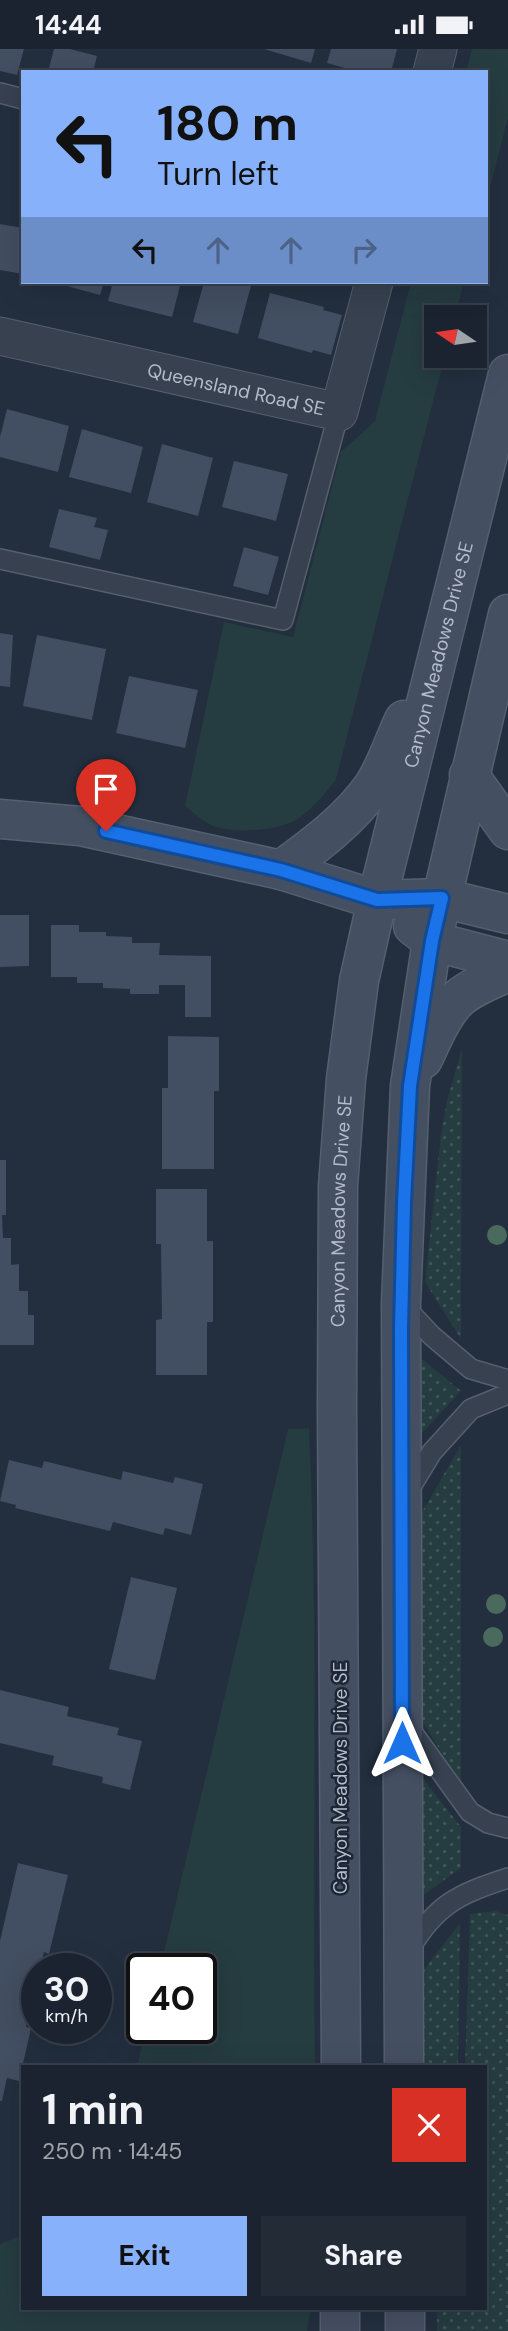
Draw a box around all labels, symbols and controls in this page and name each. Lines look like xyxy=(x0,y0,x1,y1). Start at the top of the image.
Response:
text: 14:44 xyxy=(35,8,102,42)
text: 180 m xyxy=(157,91,298,155)
icon: left xyxy=(42,98,133,189)
text: Turn left xyxy=(157,153,279,195)
icon: left xyxy=(126,231,164,269)
icon: ahead xyxy=(199,231,237,269)
icon: ahead xyxy=(272,231,310,269)
icon: right xyxy=(345,231,383,269)
north arrow xyxy=(424,305,486,367)
map controls xyxy=(424,305,487,368)
street label: Queensland Road SE xyxy=(145,357,327,421)
street label: Canyon Meadows Drive SE xyxy=(398,539,478,770)
pin xyxy=(76,759,136,831)
icon: arrive xyxy=(87,770,125,808)
street label: Canyon Meadows Drive SE xyxy=(325,1094,357,1327)
street label: Canyon Meadows Drive SE xyxy=(328,1662,353,1894)
position arrow xyxy=(365,1706,439,1780)
speed limit sign: 40 xyxy=(126,1953,217,2044)
text: 30 xyxy=(44,1966,89,2012)
text: km/h xyxy=(45,2004,88,2028)
text: 1 min xyxy=(42,2082,144,2137)
button: close xyxy=(392,2088,466,2162)
text: 250 m · 14:45 xyxy=(42,2136,182,2166)
button: Exit xyxy=(42,2216,247,2296)
button: Share xyxy=(261,2216,466,2296)

